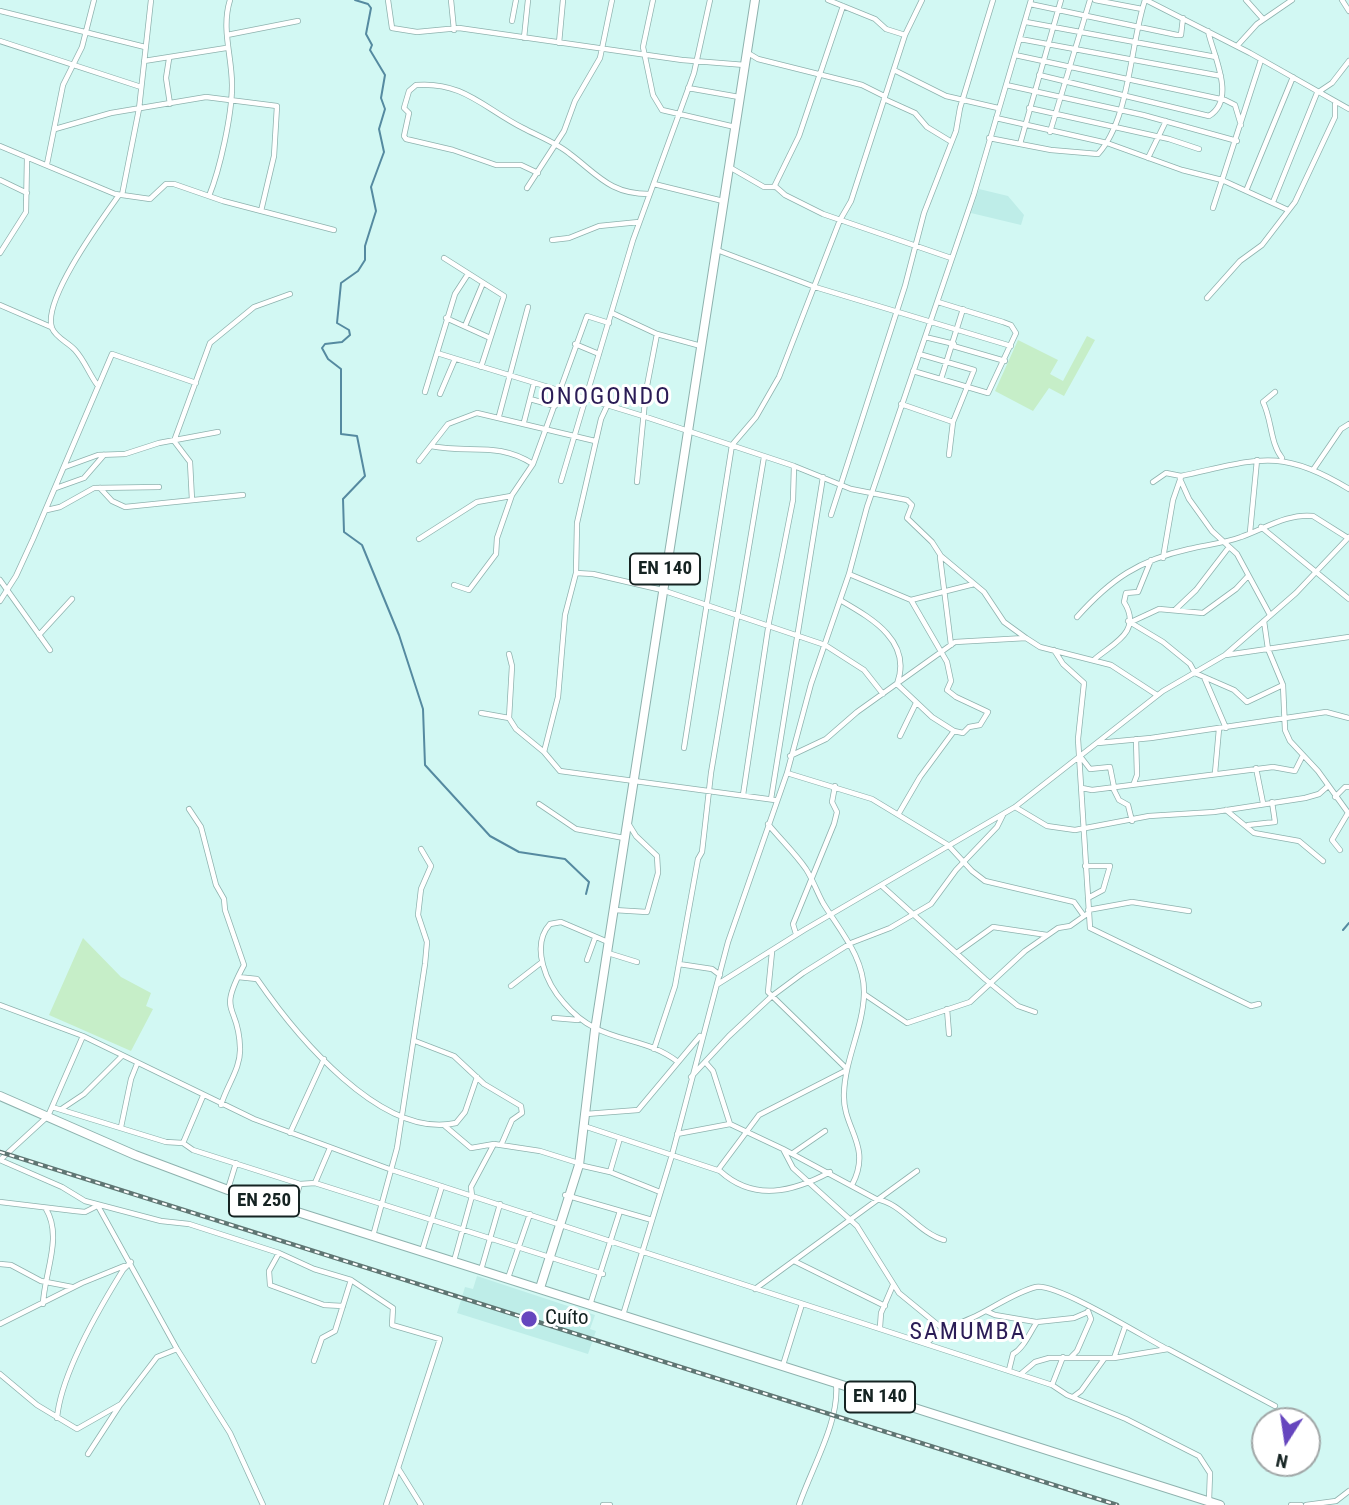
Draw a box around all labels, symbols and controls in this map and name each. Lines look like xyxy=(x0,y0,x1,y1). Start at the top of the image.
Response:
district label: ONOGONDO xyxy=(541,384,671,412)
road number: EN 140 xyxy=(630,554,700,584)
road number: EN 250 xyxy=(229,1186,299,1217)
place label: Cuíto xyxy=(545,1306,589,1332)
marker: Cuíto xyxy=(519,1309,539,1329)
district label: SAMUMBA xyxy=(910,1319,1026,1347)
road number: EN 140 xyxy=(845,1382,915,1413)
north arrow xyxy=(1251,1407,1321,1477)
text: N xyxy=(1274,1449,1290,1474)

